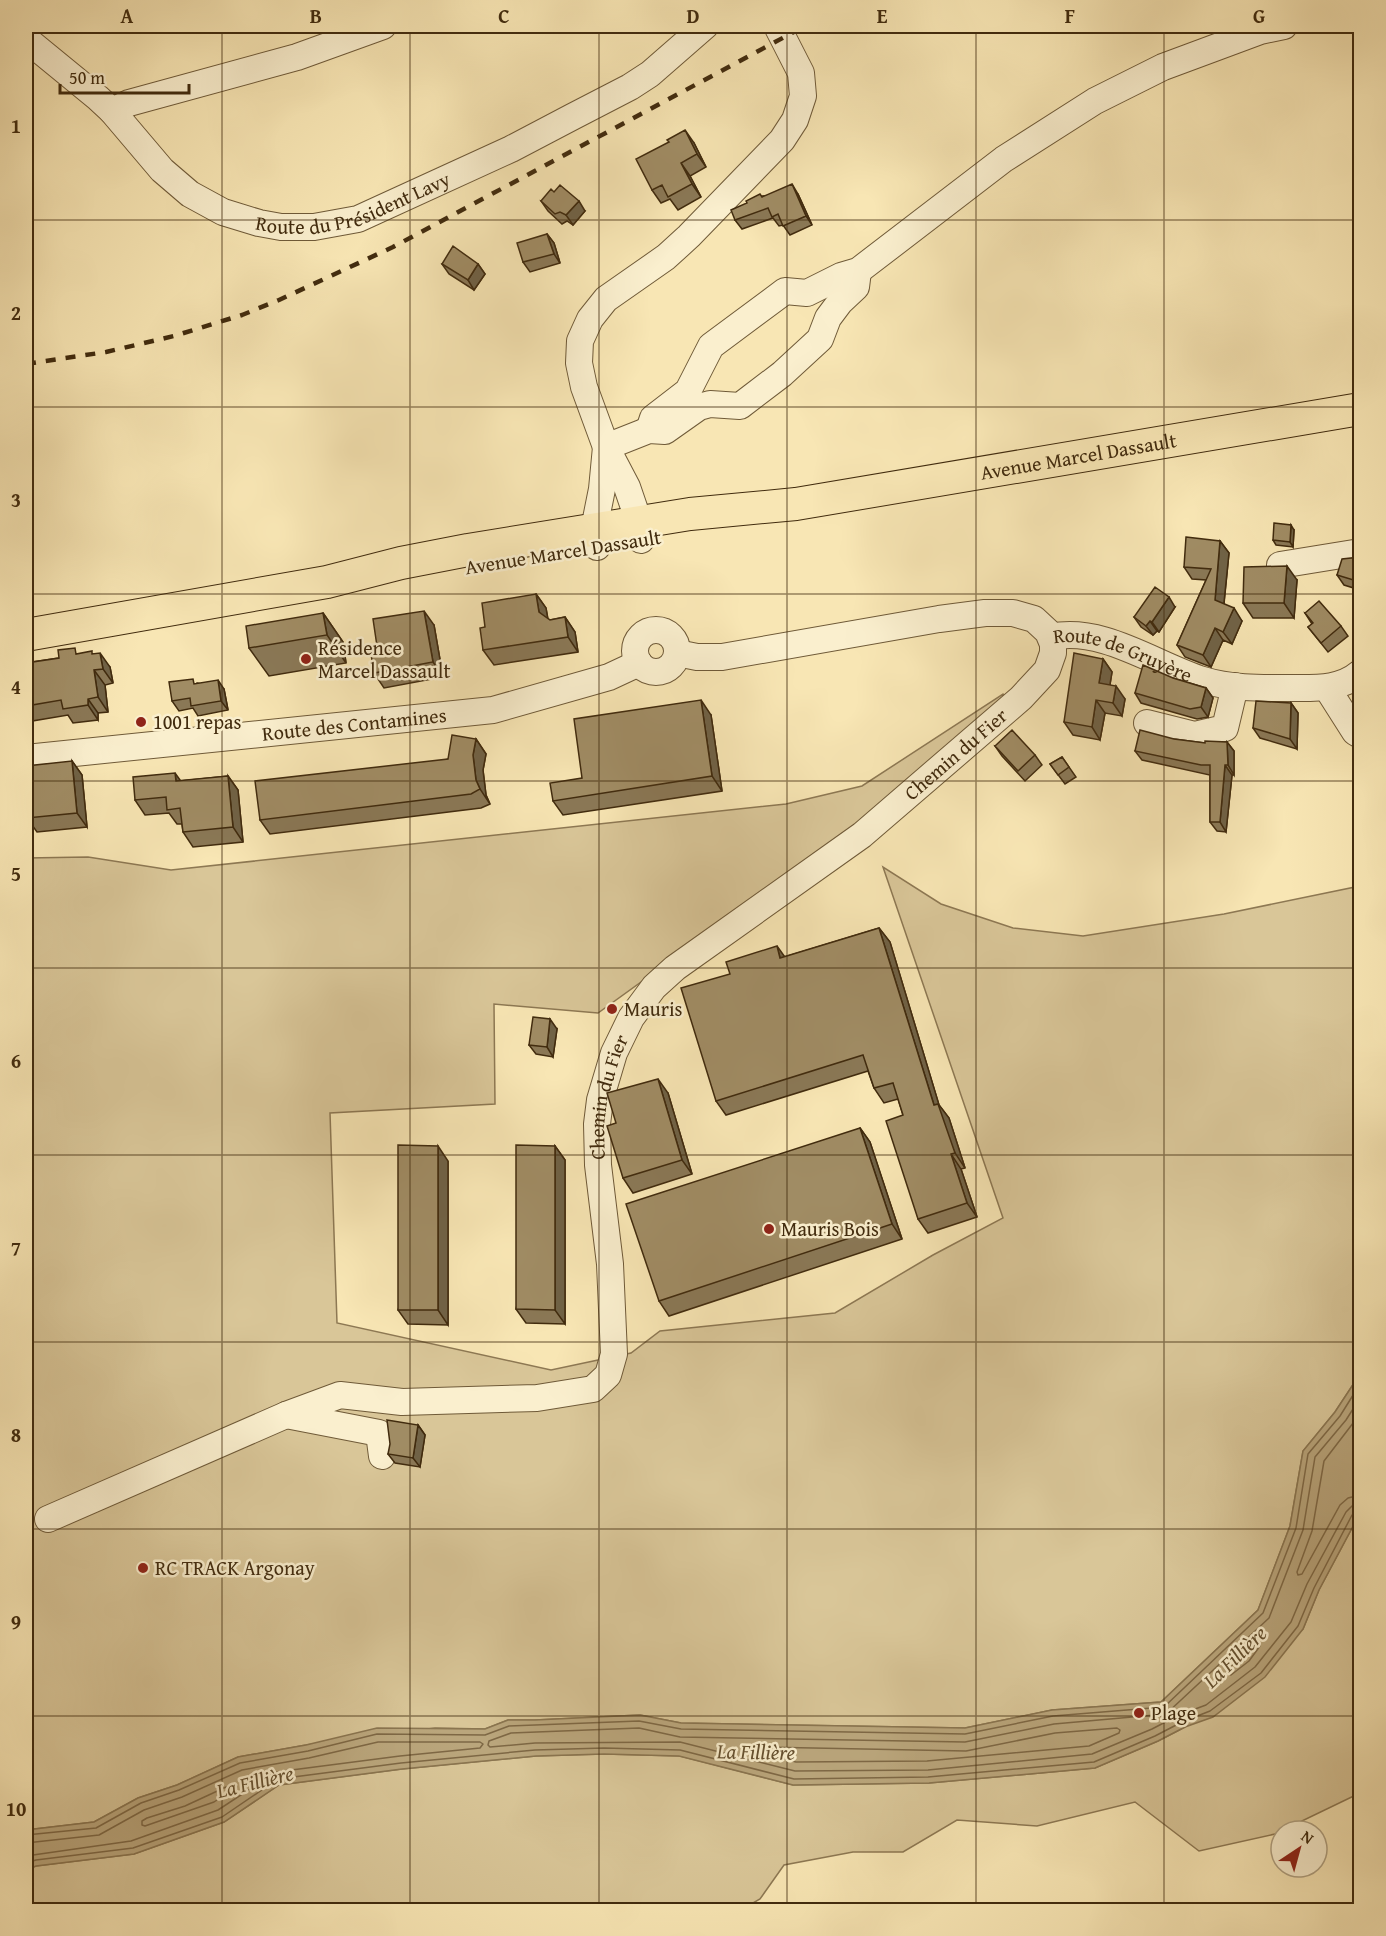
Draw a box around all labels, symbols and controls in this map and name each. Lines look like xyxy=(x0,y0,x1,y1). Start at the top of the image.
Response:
text: A xyxy=(121,1,134,30)
text: B xyxy=(310,1,322,30)
text: C xyxy=(498,1,510,30)
text: D xyxy=(686,1,700,30)
text: E xyxy=(877,1,888,30)
text: F xyxy=(1065,1,1075,30)
text: G xyxy=(1253,1,1265,30)
scale bar xyxy=(60,57,189,95)
text: 50 m xyxy=(69,64,105,91)
text: 1 xyxy=(11,111,21,140)
street label: Route du Président Lavy xyxy=(253,164,455,242)
text: 2 xyxy=(11,298,21,327)
street label: Avenue Marcel Dassault xyxy=(978,425,1179,487)
text: 3 xyxy=(11,485,21,514)
street label: Avenue Marcel Dassault xyxy=(463,522,663,581)
street label: Route de Gruyère xyxy=(1051,620,1197,689)
place label: Résidence Marcel Dassault xyxy=(318,633,451,685)
marker: Résidence Marcel Dassault xyxy=(299,652,313,666)
text: 4 xyxy=(11,672,21,701)
street label: Route des Contamines xyxy=(261,700,448,748)
street label: Chemin du Fier xyxy=(897,701,1013,807)
place label: 1001 repas xyxy=(153,707,241,736)
marker: 1001 repas xyxy=(134,715,148,729)
text: 5 xyxy=(11,859,21,888)
place label: Mauris xyxy=(624,994,683,1023)
marker: Mauris xyxy=(605,1002,619,1016)
street label: Chemin du Fier xyxy=(582,1029,635,1160)
text: 6 xyxy=(11,1046,21,1075)
place label: Mauris Bois xyxy=(781,1214,879,1243)
marker: Mauris Bois xyxy=(762,1222,776,1236)
text: 7 xyxy=(11,1233,21,1262)
text: 8 xyxy=(11,1420,21,1449)
place label: RC TRACK Argonay xyxy=(155,1553,315,1582)
marker: RC TRACK Argonay xyxy=(136,1561,150,1575)
text: 9 xyxy=(11,1607,21,1636)
water label: La Fillière xyxy=(1195,1618,1274,1696)
place label: Plage xyxy=(1151,1698,1196,1727)
marker: Plage xyxy=(1132,1706,1146,1720)
water label: La Fillière xyxy=(716,1735,795,1768)
water label: La Fillière xyxy=(212,1757,297,1806)
text: 10 xyxy=(6,1794,26,1823)
north arrow xyxy=(1269,1819,1329,1879)
text: N xyxy=(1296,1824,1319,1850)

